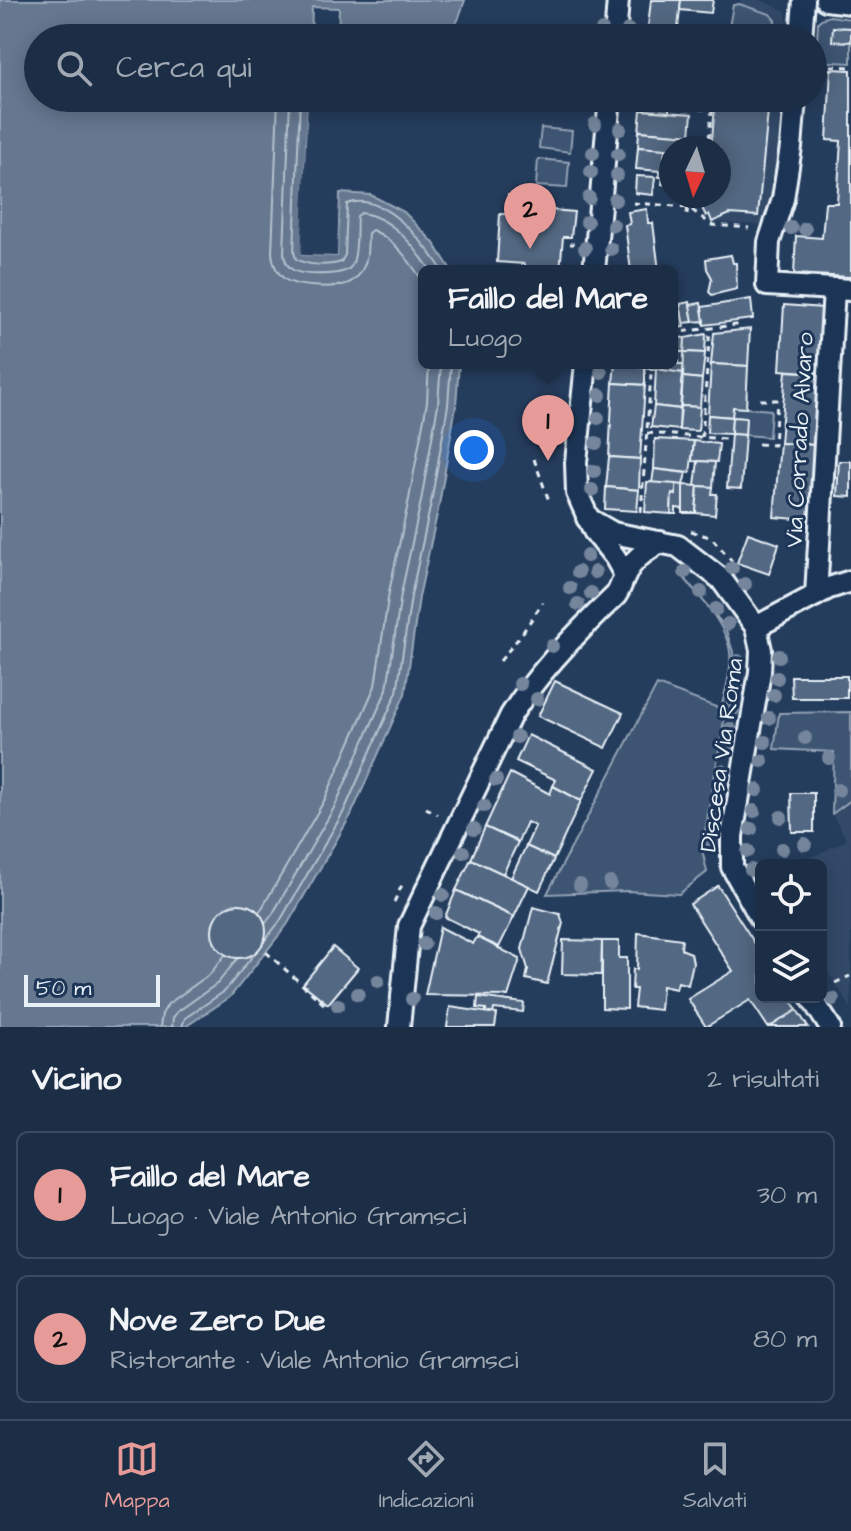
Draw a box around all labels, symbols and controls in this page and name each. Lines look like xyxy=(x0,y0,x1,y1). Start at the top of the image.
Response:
search box xyxy=(24,24,827,112)
icon: search xyxy=(52,46,96,90)
text: Cerca qui xyxy=(116,47,251,89)
north arrow xyxy=(659,136,731,208)
pin: 2 xyxy=(504,183,556,249)
popup xyxy=(418,265,678,369)
text: Faillo del Mare xyxy=(448,278,648,320)
text: Luogo xyxy=(448,320,522,356)
street label: Via Corrado Alvaro xyxy=(777,331,823,549)
pin: 1 xyxy=(522,395,574,461)
your location xyxy=(454,430,494,470)
street label: Discesa Via Roma xyxy=(692,656,752,854)
map controls xyxy=(755,859,827,1003)
button: locate xyxy=(755,859,827,931)
button: layers xyxy=(755,931,827,1003)
scale bar xyxy=(24,971,160,1007)
text: 50 m xyxy=(36,973,91,1004)
text: Vicino xyxy=(32,1055,121,1103)
text: 2 risultati xyxy=(707,1061,819,1097)
text: Faillo del Mare xyxy=(110,1156,310,1198)
text: 1 xyxy=(58,1177,62,1213)
text: 30 m xyxy=(757,1177,817,1213)
text: Luogo · Viale Antonio Gramsci xyxy=(110,1198,466,1234)
text: Nove Zero Due xyxy=(110,1300,326,1342)
text: 2 xyxy=(53,1321,67,1357)
text: 80 m xyxy=(753,1321,817,1357)
text: Ristorante · Viale Antonio Gramsci xyxy=(110,1342,518,1378)
tab: Mappa xyxy=(105,1437,170,1516)
tab: Indicazioni xyxy=(379,1437,474,1516)
tab: Salvati xyxy=(683,1437,746,1516)

